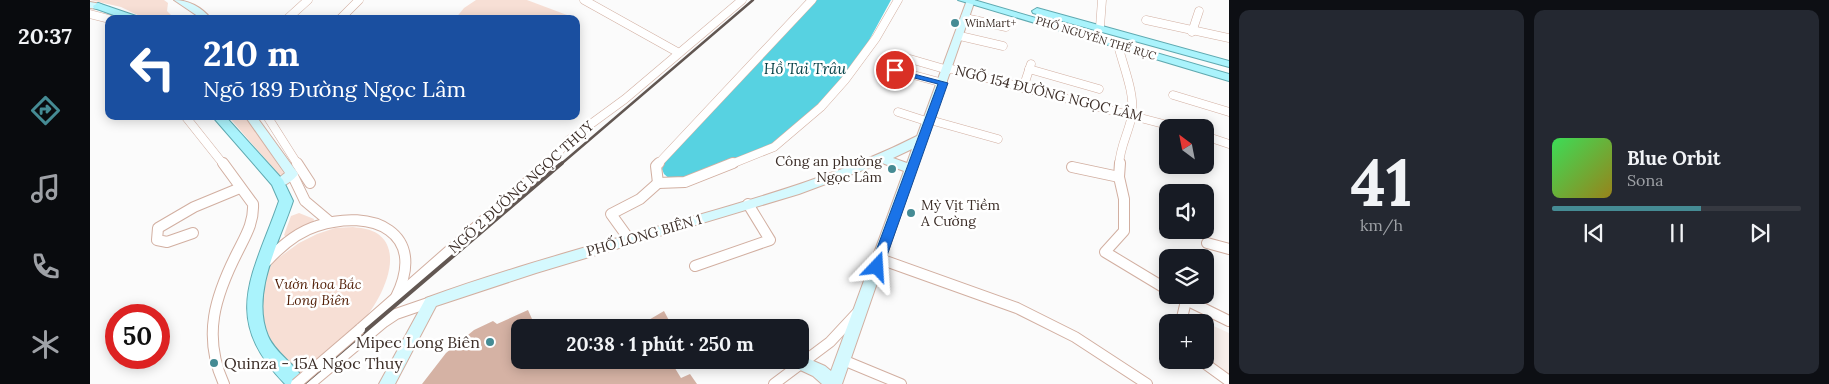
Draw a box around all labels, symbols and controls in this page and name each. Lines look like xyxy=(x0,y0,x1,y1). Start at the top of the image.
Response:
street label: PHỐ NGUYỄN THẾ RỤC xyxy=(1034,12,1158,63)
place label: WinMart+ xyxy=(965,16,1016,30)
marker: WinMart+ xyxy=(949,17,961,29)
text: 20:37 xyxy=(18,22,72,50)
text: 210 m xyxy=(203,31,300,76)
icon: left xyxy=(120,35,185,100)
pin xyxy=(874,49,916,91)
icon: arrive xyxy=(881,56,909,84)
water label: Hồ Tai Trâu xyxy=(764,59,846,78)
street label: NGÕ 154 ĐƯỜNG NGỌC LÂM xyxy=(953,61,1145,125)
text: Ngõ 189 Đường Ngọc Lâm xyxy=(203,75,466,103)
icon: directions xyxy=(28,93,63,128)
street label: NGÕ 2 ĐƯỜNG NGỌC THỤY xyxy=(445,116,598,257)
north arrow xyxy=(1159,119,1214,174)
map controls xyxy=(1159,119,1214,369)
text: 41 xyxy=(1351,141,1412,224)
text: Blue Orbit xyxy=(1627,146,1721,170)
place label: Công an phường Ngọc Lâm xyxy=(775,152,882,186)
marker: Công an phường Ngọc Lâm xyxy=(886,163,898,175)
text: Sona xyxy=(1627,170,1663,190)
icon: music xyxy=(28,171,63,206)
button: sound xyxy=(1159,184,1214,239)
place label: Mỳ Vịt Tiềm A Cường xyxy=(920,196,1001,230)
marker: Mỳ Vịt Tiềm A Cường xyxy=(905,207,917,219)
street label: PHỐ LONG BIÊN 1 xyxy=(584,209,704,260)
text: km/h xyxy=(1360,215,1403,235)
icon: previous xyxy=(1580,219,1608,247)
icon: pause xyxy=(1663,219,1691,247)
icon: next xyxy=(1746,219,1774,247)
position arrow xyxy=(850,240,902,292)
icon: phone xyxy=(28,249,63,284)
button: layers xyxy=(1159,249,1214,304)
park label: Vườn hoa Bắc Long Biên xyxy=(275,275,362,309)
speed limit sign: 50 xyxy=(105,304,170,369)
button: + xyxy=(1159,314,1214,369)
icon: climate xyxy=(28,327,63,362)
place label: Mipec Long Biên xyxy=(356,332,480,352)
text: 20:38 · 1 phút · 250 m xyxy=(566,332,754,356)
marker: Mipec Long Biên xyxy=(484,336,496,348)
place label: Quinza - 15A Ngoc Thuy xyxy=(224,353,403,373)
marker: Quinza - 15A Ngoc Thuy xyxy=(208,357,220,369)

